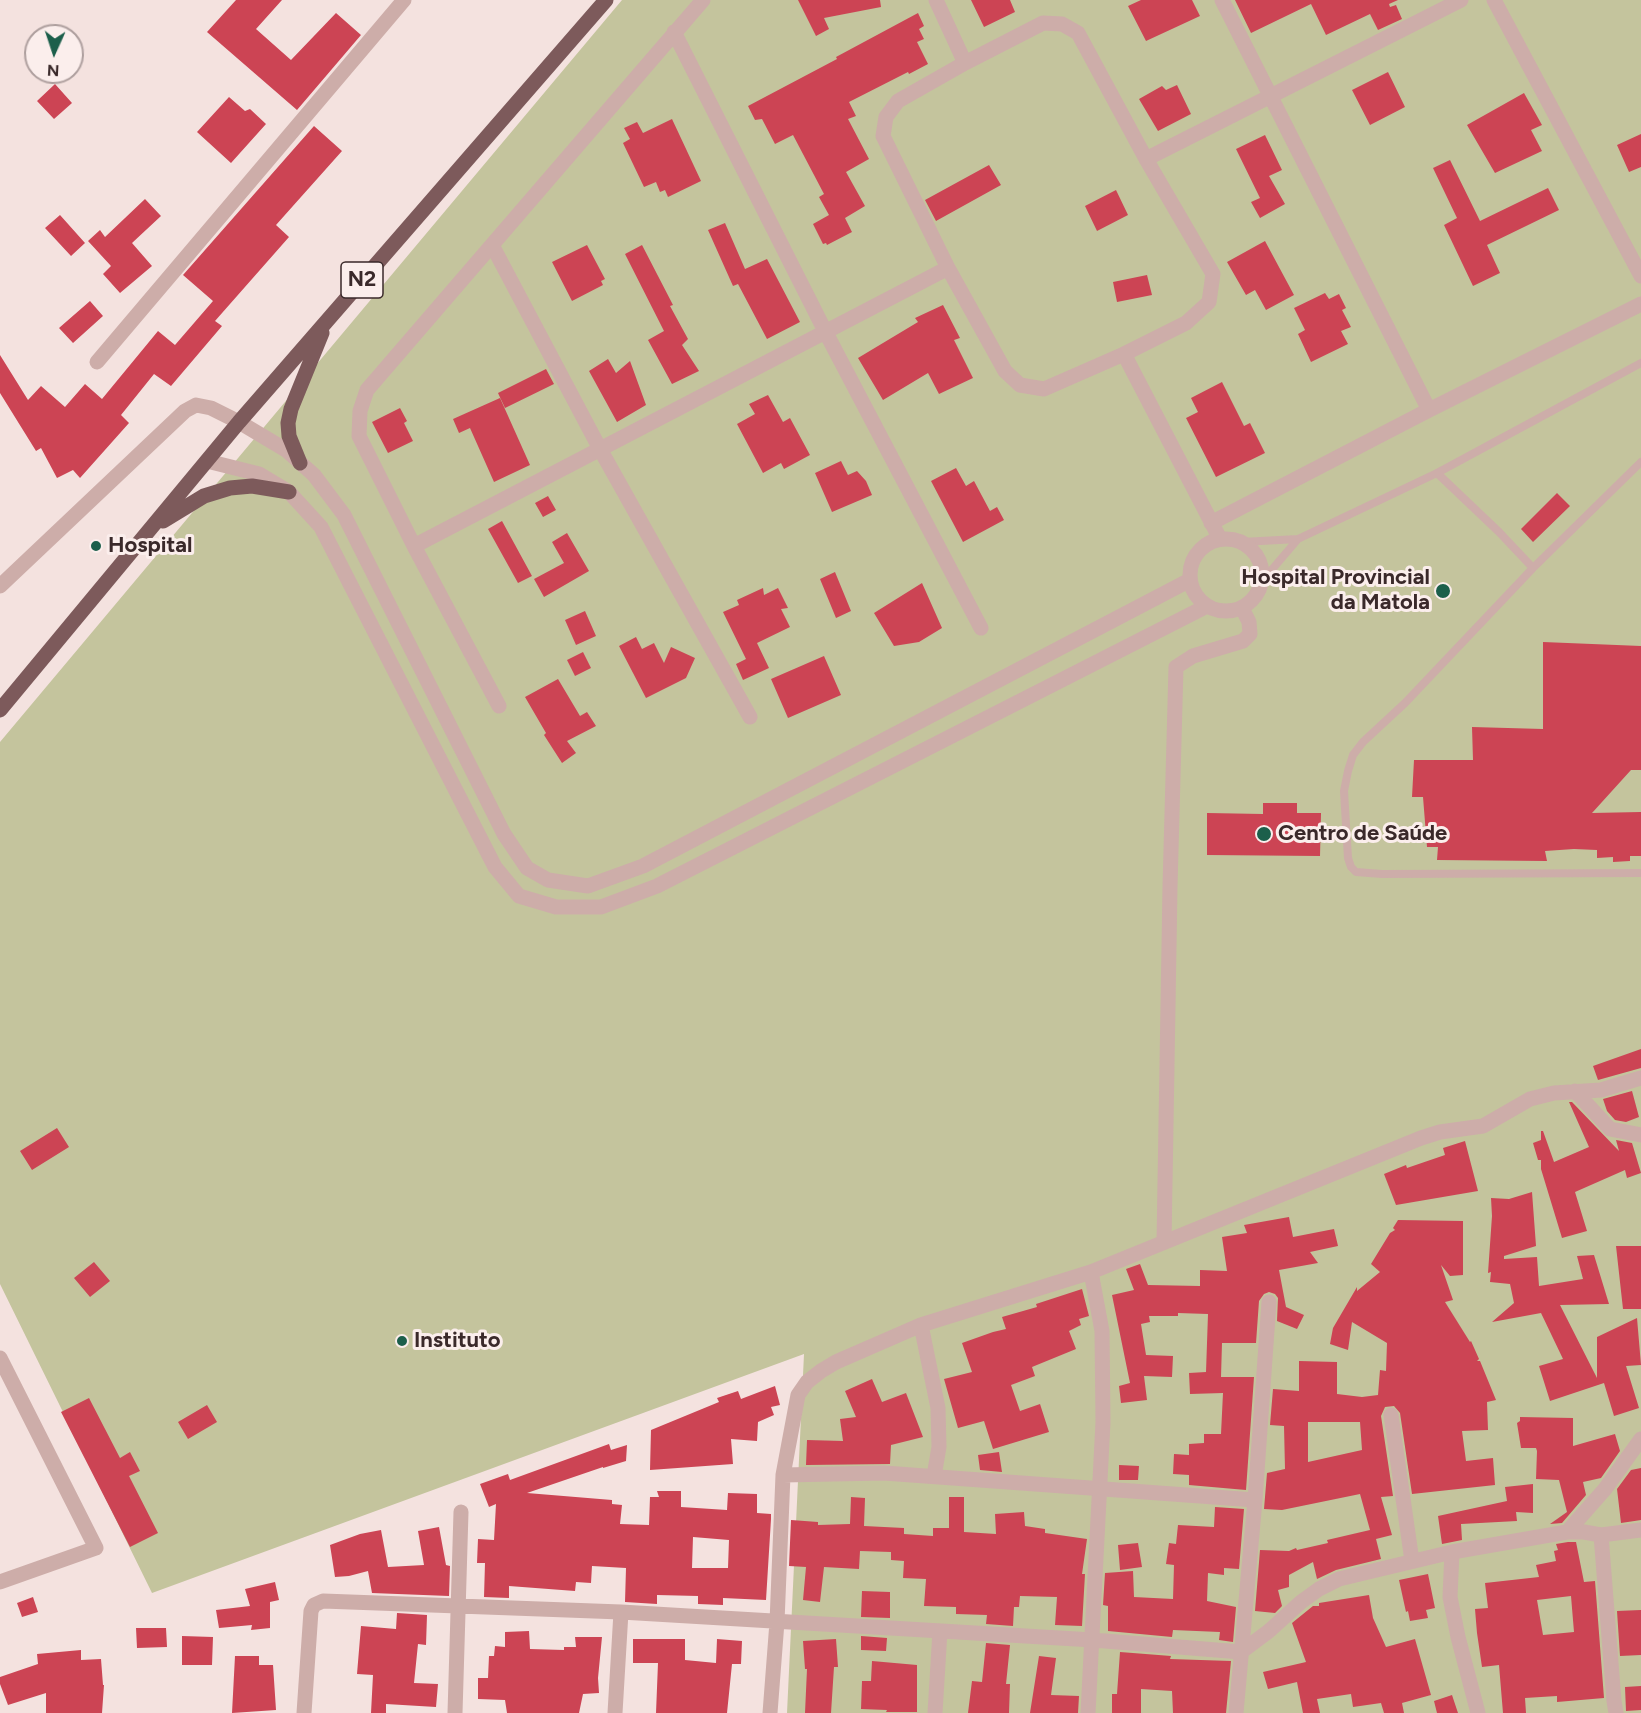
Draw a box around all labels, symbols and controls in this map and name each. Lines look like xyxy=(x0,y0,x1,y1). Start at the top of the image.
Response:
north arrow xyxy=(24,24,84,84)
text: N xyxy=(46,61,60,80)
road number: N2 xyxy=(341,262,383,298)
place label: Hospital xyxy=(108,533,192,559)
marker: Hospital xyxy=(89,539,103,553)
place label: Hospital Provincial da Matola xyxy=(1241,565,1430,616)
marker: Hospital Provincial da Matola xyxy=(1434,582,1452,600)
place label: Centro de Saúde xyxy=(1278,821,1447,847)
marker: Centro de Saúde xyxy=(1255,825,1273,843)
place label: Instituto xyxy=(414,1328,500,1354)
marker: Instituto xyxy=(395,1334,409,1348)

